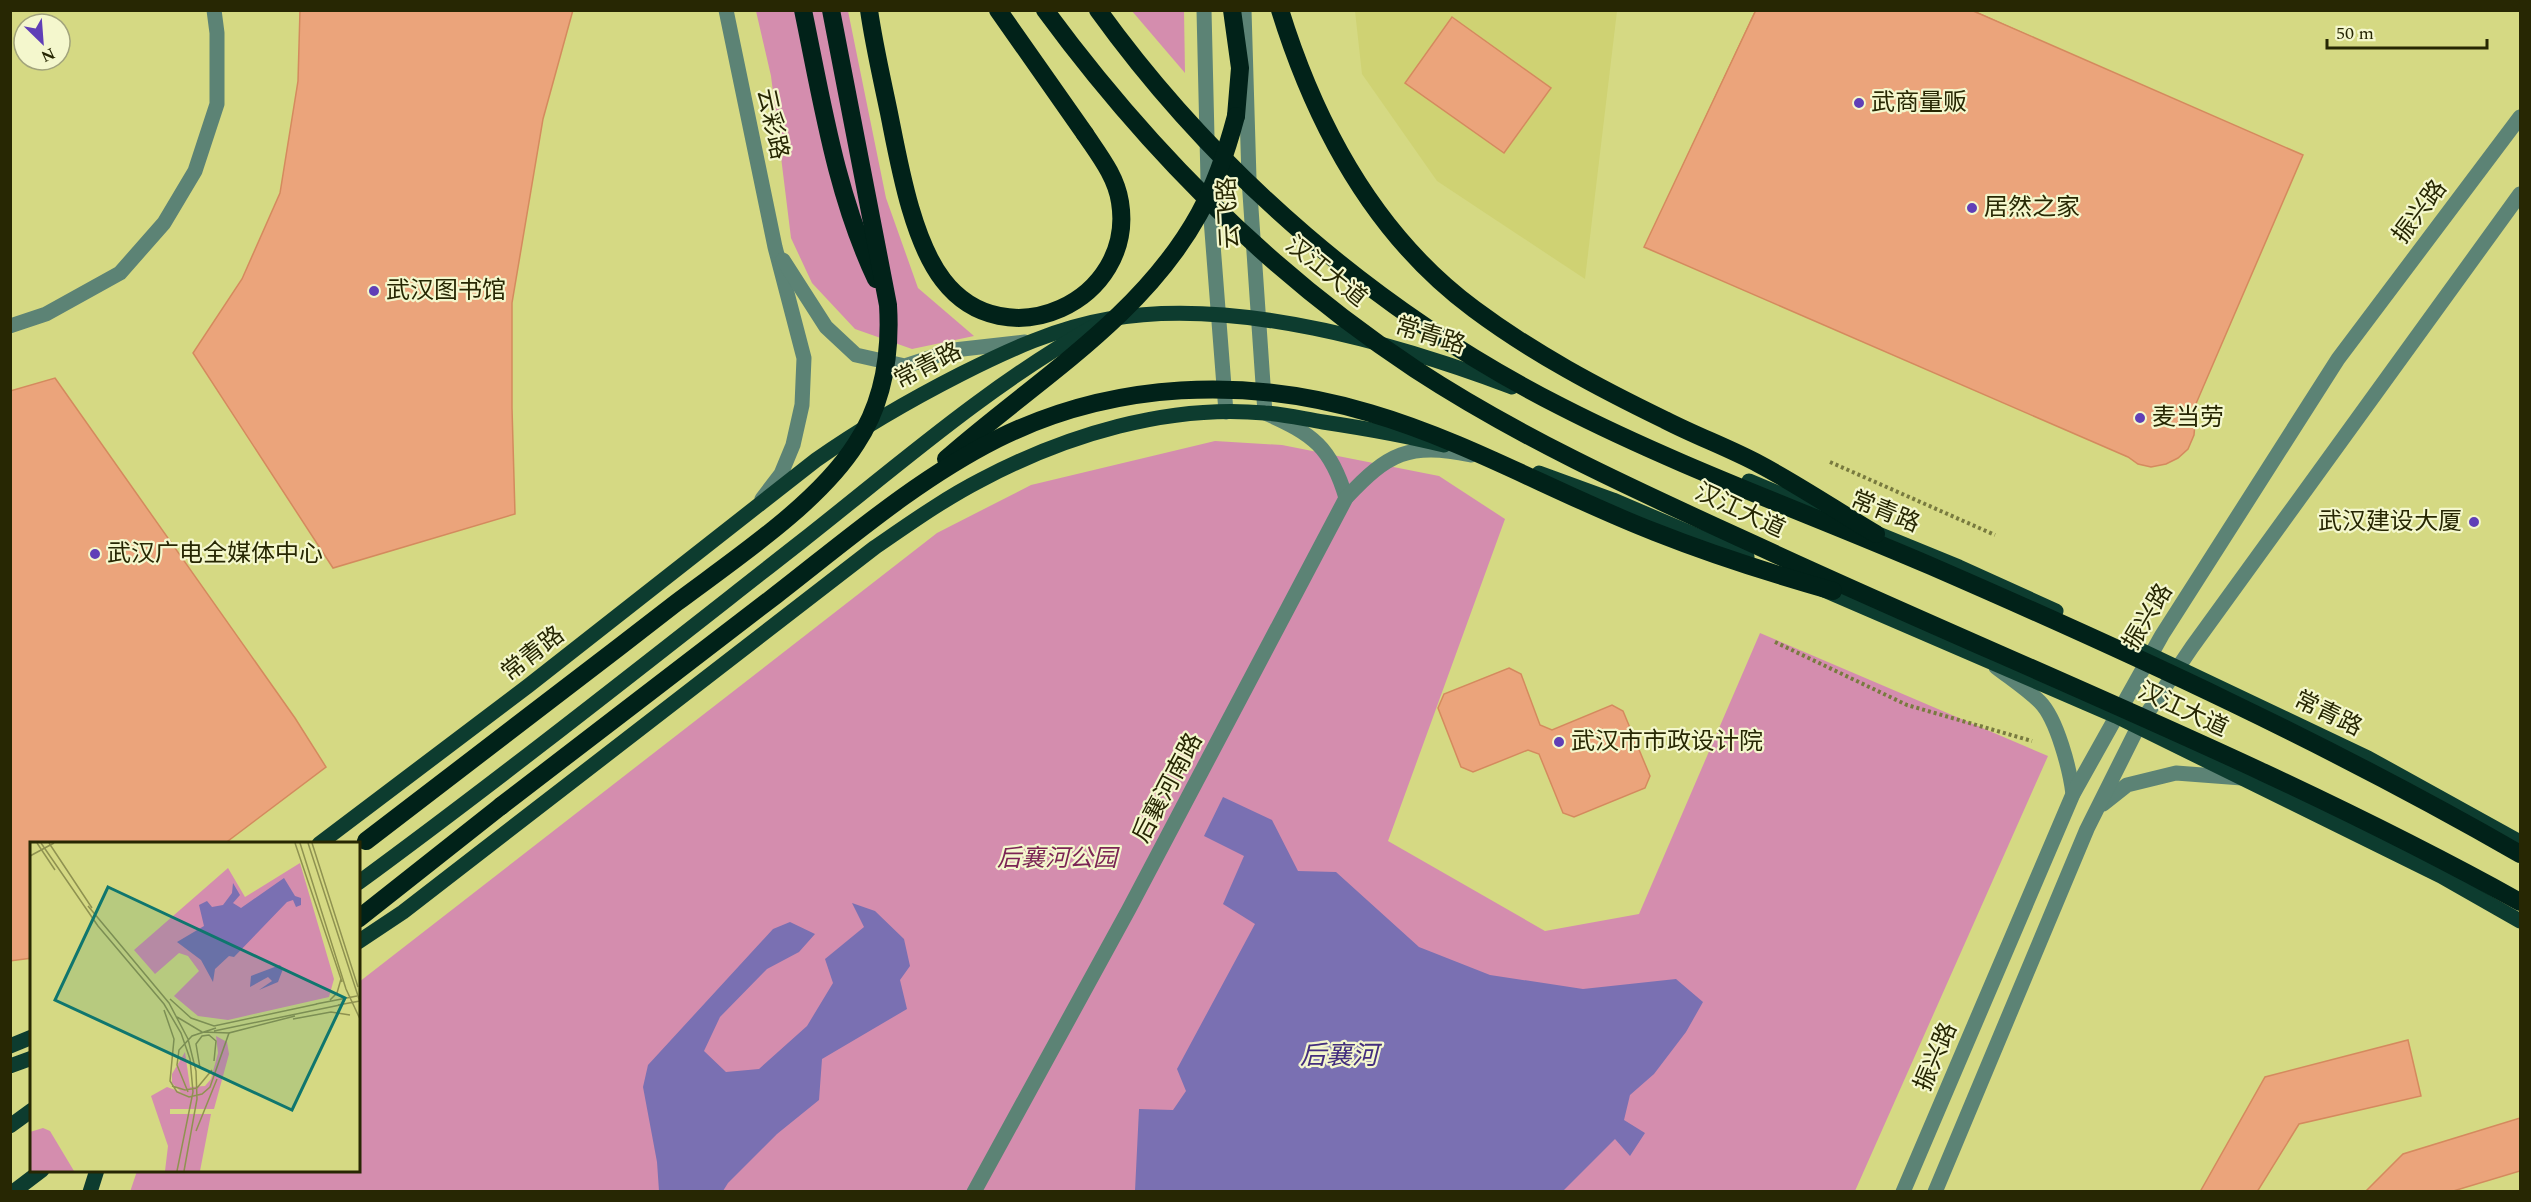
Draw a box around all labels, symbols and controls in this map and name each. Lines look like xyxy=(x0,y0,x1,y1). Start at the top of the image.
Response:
north arrow xyxy=(12,12,72,72)
scale bar xyxy=(2327,12,2488,50)
text: 50 m xyxy=(2336,20,2374,47)
text: N xyxy=(37,41,59,68)
street label: 云彩路 xyxy=(747,85,797,163)
place label: 武商量贩 xyxy=(1871,85,1967,121)
marker: 武商量贩 xyxy=(1852,96,1866,110)
street label: 振兴路 xyxy=(2384,172,2456,252)
street label: 云飞路 xyxy=(1209,176,1249,250)
place label: 居然之家 xyxy=(1984,190,2080,226)
marker: 居然之家 xyxy=(1965,201,1979,215)
street label: 汉江大道 xyxy=(1277,228,1375,316)
place label: 武汉图书馆 xyxy=(386,273,506,309)
marker: 武汉图书馆 xyxy=(367,284,381,298)
street label: 常青路 xyxy=(1390,308,1470,364)
street label: 常青路 xyxy=(888,334,968,398)
place label: 麦当劳 xyxy=(2152,400,2224,436)
marker: 麦当劳 xyxy=(2133,411,2147,425)
street label: 汉江大道 xyxy=(1689,474,1791,548)
street label: 常青路 xyxy=(1845,482,1925,542)
place label: 武汉建设大厦 xyxy=(2318,504,2462,540)
marker: 武汉建设大厦 xyxy=(2467,515,2481,529)
place label: 武汉广电全媒体中心 xyxy=(107,536,323,572)
marker: 武汉广电全媒体中心 xyxy=(88,547,102,561)
street label: 振兴路 xyxy=(2114,577,2182,657)
street label: 常青路 xyxy=(494,618,572,690)
street label: 汉江大道 xyxy=(2132,673,2234,747)
street label: 常青路 xyxy=(2288,682,2368,746)
place label: 武汉市市政设计院 xyxy=(1571,724,1763,760)
street label: 后襄河南路 xyxy=(1124,727,1212,849)
marker: 武汉市市政设计院 xyxy=(1552,735,1566,749)
park label: 后襄河公园 xyxy=(997,841,1120,877)
inset map xyxy=(30,842,360,1172)
street label: 振兴路 xyxy=(1905,1017,1967,1097)
water label: 后襄河 xyxy=(1300,1036,1383,1076)

